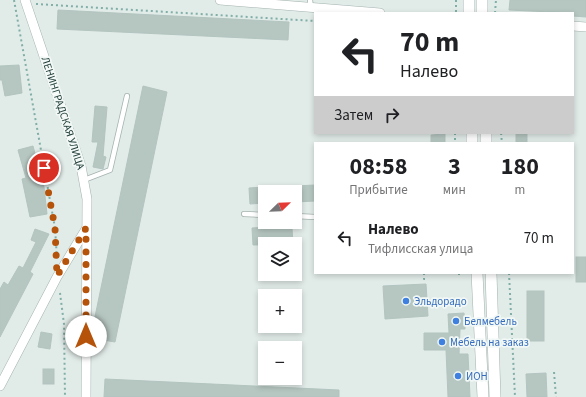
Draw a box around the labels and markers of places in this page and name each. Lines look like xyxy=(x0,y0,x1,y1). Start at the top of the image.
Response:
pin xyxy=(27,151,61,185)
place label: Эльдорадо xyxy=(414,294,467,309)
marker: Эльдорадо xyxy=(401,296,411,306)
place label: Белмебель xyxy=(464,314,517,329)
marker: Белмебель xyxy=(451,316,461,326)
place label: Мебель на заказ xyxy=(450,335,529,350)
marker: Мебель на заказ xyxy=(437,337,447,347)
place label: ИОН xyxy=(466,369,488,384)
marker: ИОН xyxy=(453,371,463,381)

